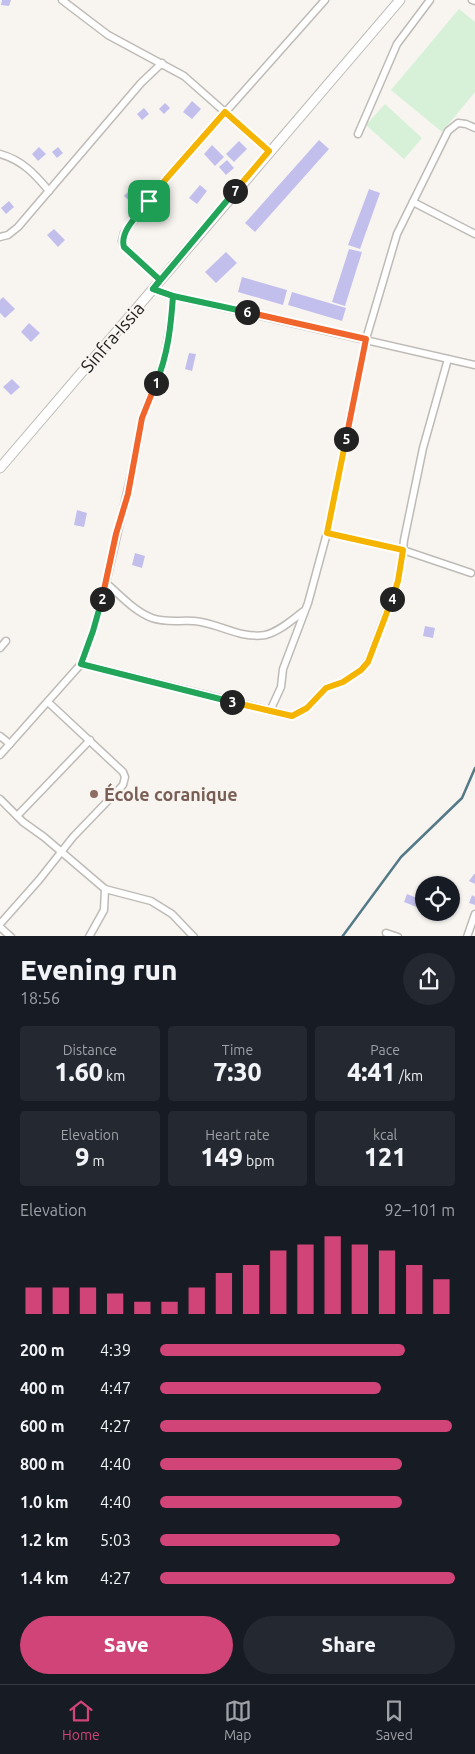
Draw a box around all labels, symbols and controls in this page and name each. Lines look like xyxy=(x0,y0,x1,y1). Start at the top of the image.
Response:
pin: 7 xyxy=(222,178,248,204)
pin xyxy=(128,180,170,222)
text: 7 xyxy=(232,183,239,199)
icon: arrive xyxy=(135,187,163,215)
street label: Sinfra-Issia xyxy=(76,298,148,376)
pin: 6 xyxy=(234,300,260,324)
text: 6 xyxy=(244,304,251,320)
pin: 1 xyxy=(144,370,168,396)
text: 1 xyxy=(153,375,160,391)
pin: 5 xyxy=(334,426,358,452)
text: 5 xyxy=(343,431,350,447)
pin: 2 xyxy=(90,586,114,612)
pin: 4 xyxy=(380,586,404,612)
text: 2 xyxy=(99,591,106,607)
text: 4 xyxy=(389,591,396,607)
pin: 3 xyxy=(220,690,244,714)
text: 3 xyxy=(229,694,236,710)
place label: École coranique xyxy=(104,783,238,804)
marker: École coranique xyxy=(88,788,100,800)
map controls xyxy=(415,876,460,921)
button: locate xyxy=(415,876,460,921)
button: share xyxy=(403,953,455,1005)
text: Evening run xyxy=(20,954,178,985)
text: 18:56 xyxy=(20,989,60,1007)
text: Distance xyxy=(63,1042,117,1058)
text: Time xyxy=(222,1042,253,1058)
text: Pace xyxy=(370,1042,400,1058)
text: 1.60 xyxy=(54,1058,103,1086)
text: 7:30 xyxy=(213,1058,262,1086)
text: 4:41 xyxy=(347,1058,396,1086)
text: km xyxy=(103,1068,125,1084)
text: /km xyxy=(396,1068,423,1084)
text: Elevation xyxy=(61,1127,119,1143)
text: Heart rate xyxy=(205,1127,270,1143)
text: kcal xyxy=(373,1127,397,1143)
text: 9 xyxy=(75,1143,89,1171)
text: 149 xyxy=(201,1143,243,1171)
text: 121 xyxy=(364,1143,406,1171)
text: m xyxy=(89,1153,105,1169)
text: bpm xyxy=(243,1153,274,1169)
text: Elevation xyxy=(20,1201,87,1219)
text: 92–101 m xyxy=(384,1201,455,1219)
text: 200 m xyxy=(20,1341,65,1359)
text: 4:39 xyxy=(100,1341,131,1359)
text: 400 m xyxy=(20,1379,65,1397)
text: 4:47 xyxy=(100,1379,131,1397)
text: 600 m xyxy=(20,1417,65,1435)
text: 4:27 xyxy=(100,1417,131,1435)
text: 800 m xyxy=(20,1455,65,1473)
text: 4:40 xyxy=(100,1455,131,1473)
text: 1.0 km xyxy=(20,1493,69,1511)
text: 4:40 xyxy=(100,1493,131,1511)
text: 1.2 km xyxy=(20,1531,69,1549)
text: 5:03 xyxy=(100,1531,131,1549)
text: 1.4 km xyxy=(20,1569,69,1587)
text: 4:27 xyxy=(100,1569,131,1587)
button: Save xyxy=(20,1616,233,1674)
button: Share xyxy=(243,1616,455,1674)
tab: Home xyxy=(62,1697,100,1743)
tab: Map xyxy=(224,1697,252,1743)
tab: Saved xyxy=(376,1697,413,1743)

